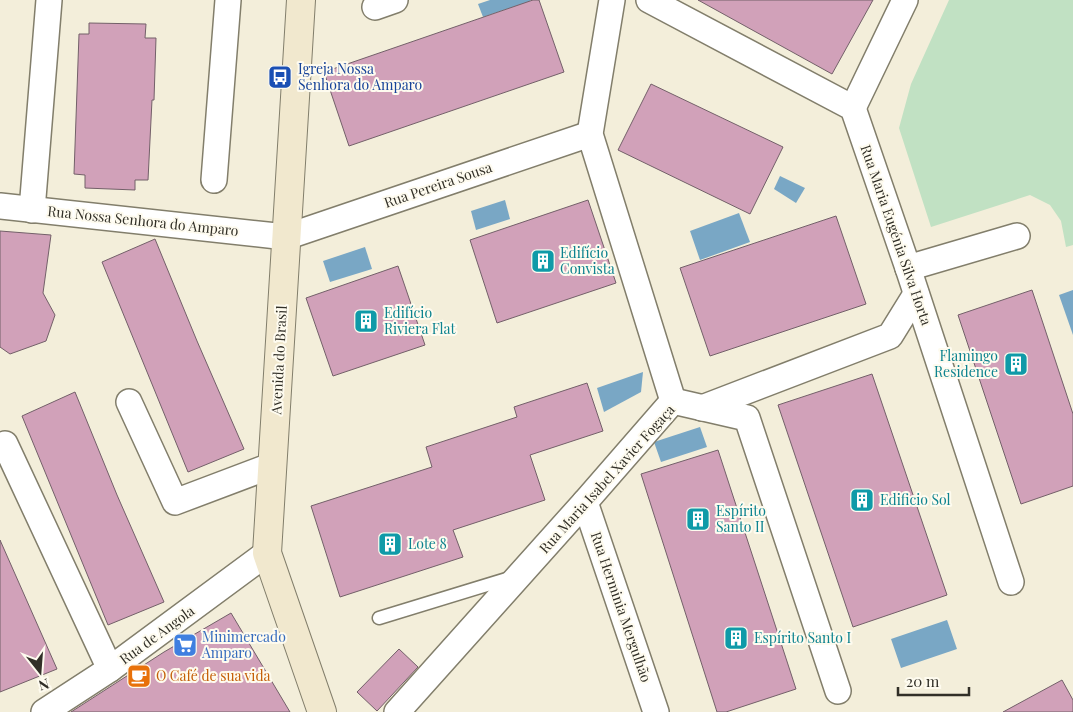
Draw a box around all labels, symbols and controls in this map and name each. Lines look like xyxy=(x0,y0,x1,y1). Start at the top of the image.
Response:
place label: Igreja Nossa Senhora do Amparo xyxy=(298,59,423,94)
bus stop icon: Igreja Nossa Senhora do Amparo xyxy=(267,64,293,90)
street label: Rua Maria Eugénia Silva Horta xyxy=(857,142,936,328)
street label: Rua Pereira Sousa xyxy=(381,157,494,212)
street label: Rua Nossa Senhora do Amparo xyxy=(47,201,240,240)
place label: Edifício Convista xyxy=(560,243,615,278)
building icon: Edifício Convista xyxy=(530,248,556,274)
place label: Edifício Riviera Flat xyxy=(384,303,457,338)
street label: Avenida do Brasil xyxy=(266,305,291,416)
building icon: Edifício Riviera Flat xyxy=(353,308,379,334)
place label: Flamingo Residence xyxy=(934,346,998,381)
building icon: Flamingo Residence xyxy=(1003,351,1029,377)
street label: Rua Maria Isabel Xavier Fogaça xyxy=(535,400,679,557)
building icon: Edificio Sol xyxy=(849,487,875,513)
place label: Edificio Sol xyxy=(880,490,951,509)
place label: Espírito Santo II xyxy=(716,501,766,536)
building icon: Espírito Santo II xyxy=(685,506,711,532)
street label: Rua Herminia Mergulhão xyxy=(587,529,656,685)
building icon: Lote 8 xyxy=(377,531,403,557)
place label: Lote 8 xyxy=(408,534,447,553)
street label: Rua de Angola xyxy=(115,601,198,668)
building icon: Espírito Santo I xyxy=(723,625,749,651)
place label: Minimercado Amparo xyxy=(201,627,286,662)
place label: Espírito Santo I xyxy=(754,628,851,647)
supermarket icon: Minimercado Amparo xyxy=(172,632,198,658)
north arrow xyxy=(15,647,65,697)
cafe icon: O Café de sua vida xyxy=(126,663,152,689)
scale bar xyxy=(898,664,969,696)
place label: O Café de sua vida xyxy=(156,666,271,685)
text: 20 m xyxy=(906,671,940,691)
text: N xyxy=(36,674,52,695)

